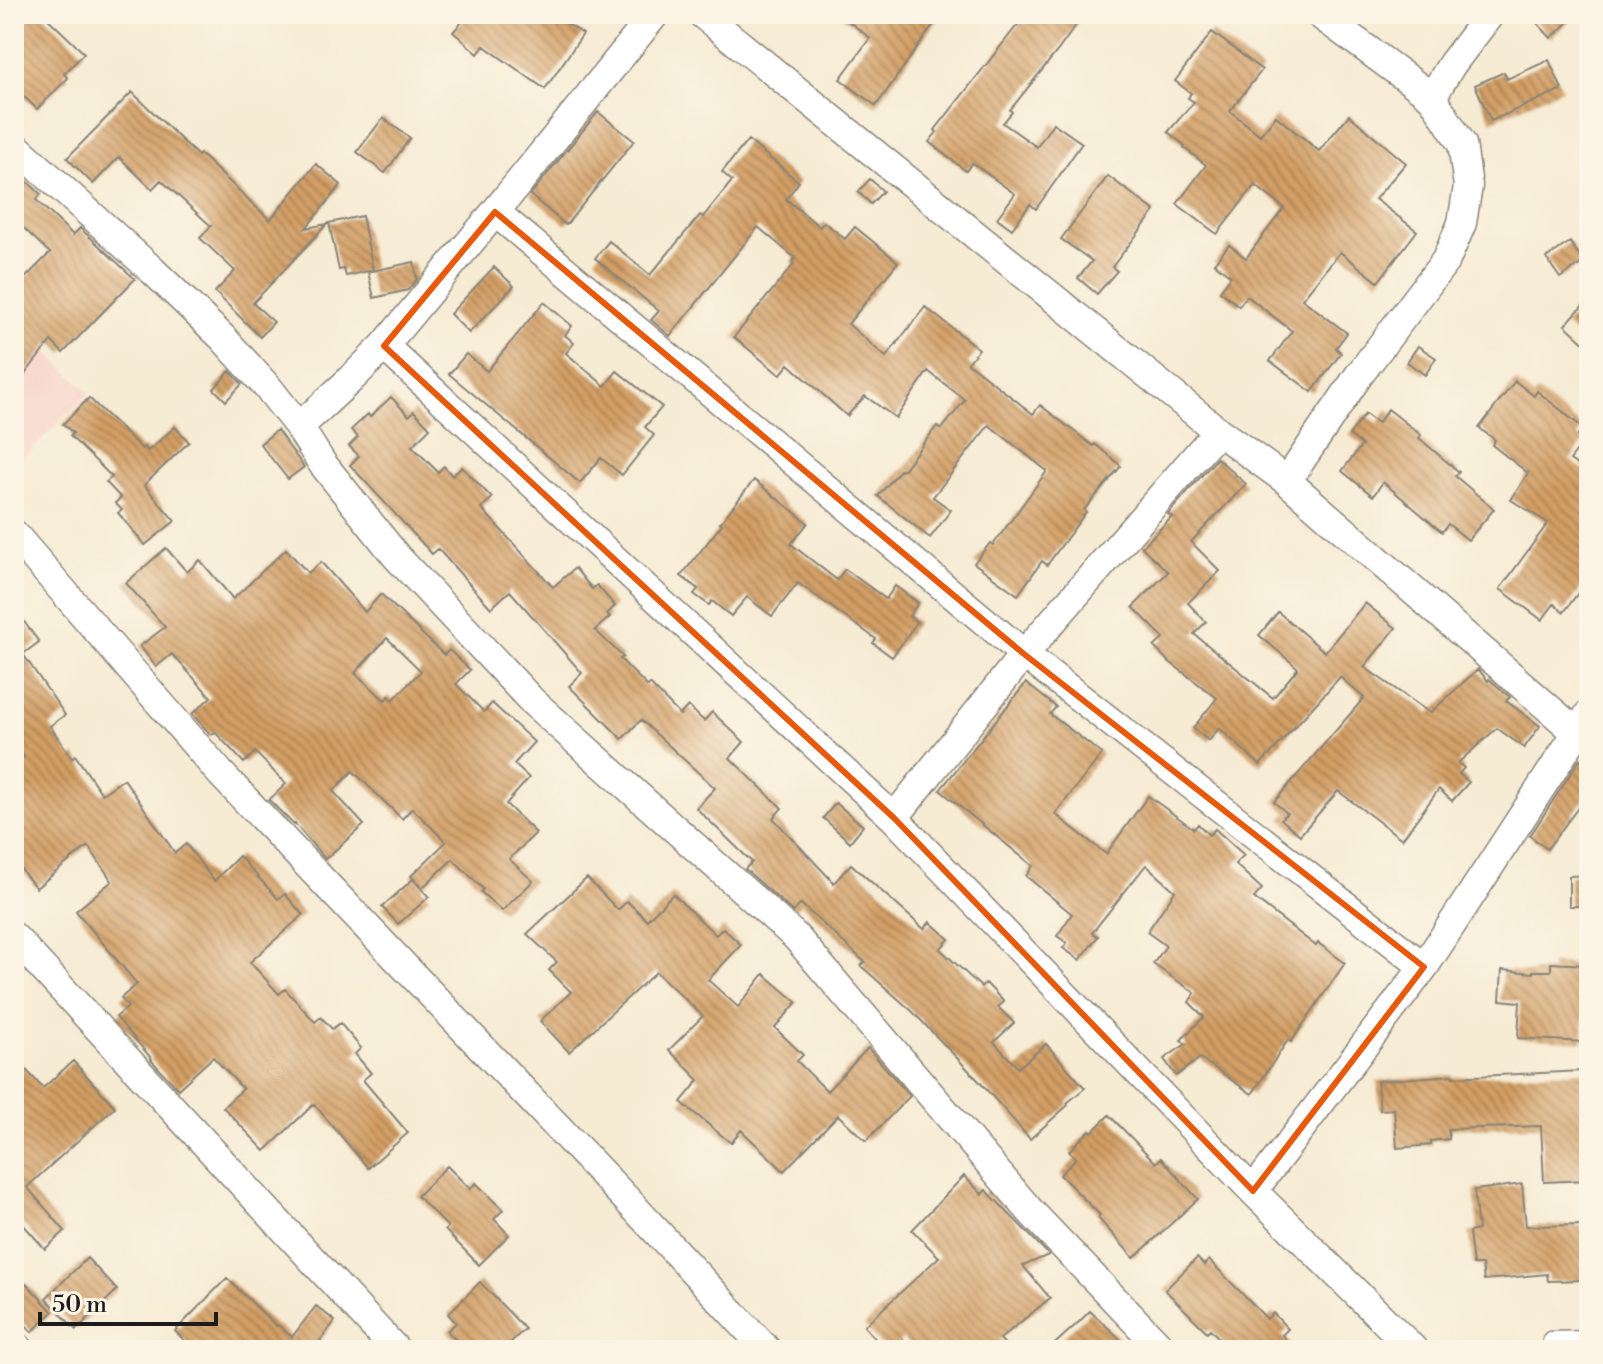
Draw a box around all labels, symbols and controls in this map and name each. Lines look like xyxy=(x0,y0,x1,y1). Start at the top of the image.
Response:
scale bar xyxy=(40,1276,216,1326)
text: 50 m xyxy=(52,1290,107,1320)

